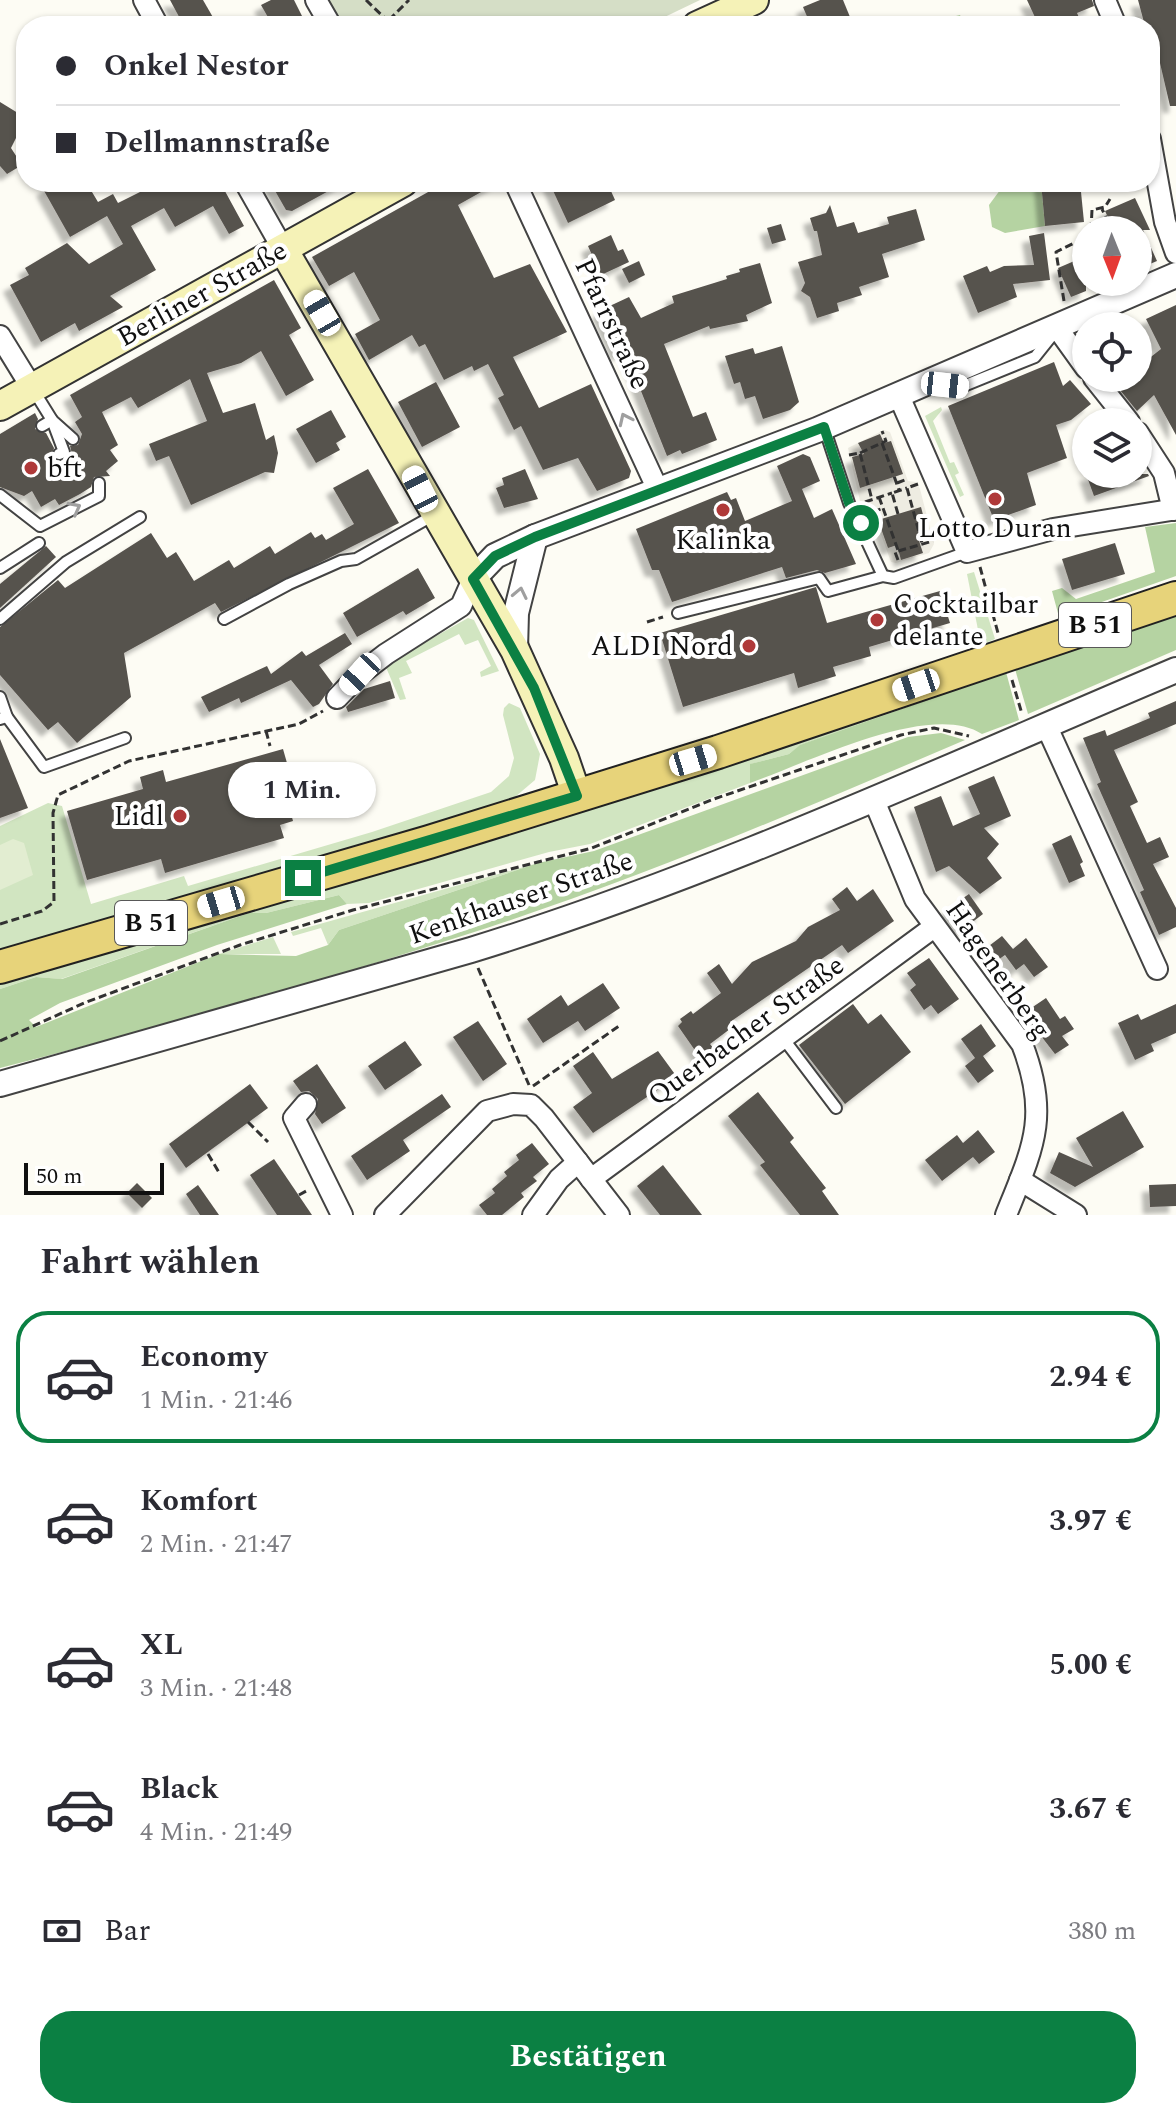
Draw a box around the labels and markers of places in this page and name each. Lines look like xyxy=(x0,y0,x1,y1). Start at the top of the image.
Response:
place label: bft xyxy=(47,447,82,490)
marker: bft xyxy=(22,459,40,477)
marker: Lotto Duran xyxy=(986,490,1004,508)
marker: Kalinka xyxy=(714,501,732,519)
place label: Lotto Duran xyxy=(918,507,1072,550)
place label: Kalinka xyxy=(675,519,771,562)
place label: Cocktailbar delante xyxy=(893,583,1038,658)
marker: Cocktailbar delante xyxy=(868,611,886,629)
place label: ALDI Nord xyxy=(591,625,733,668)
marker: ALDI Nord xyxy=(740,637,758,655)
place label: Lidl xyxy=(114,795,164,838)
marker: Lidl xyxy=(171,807,189,825)

